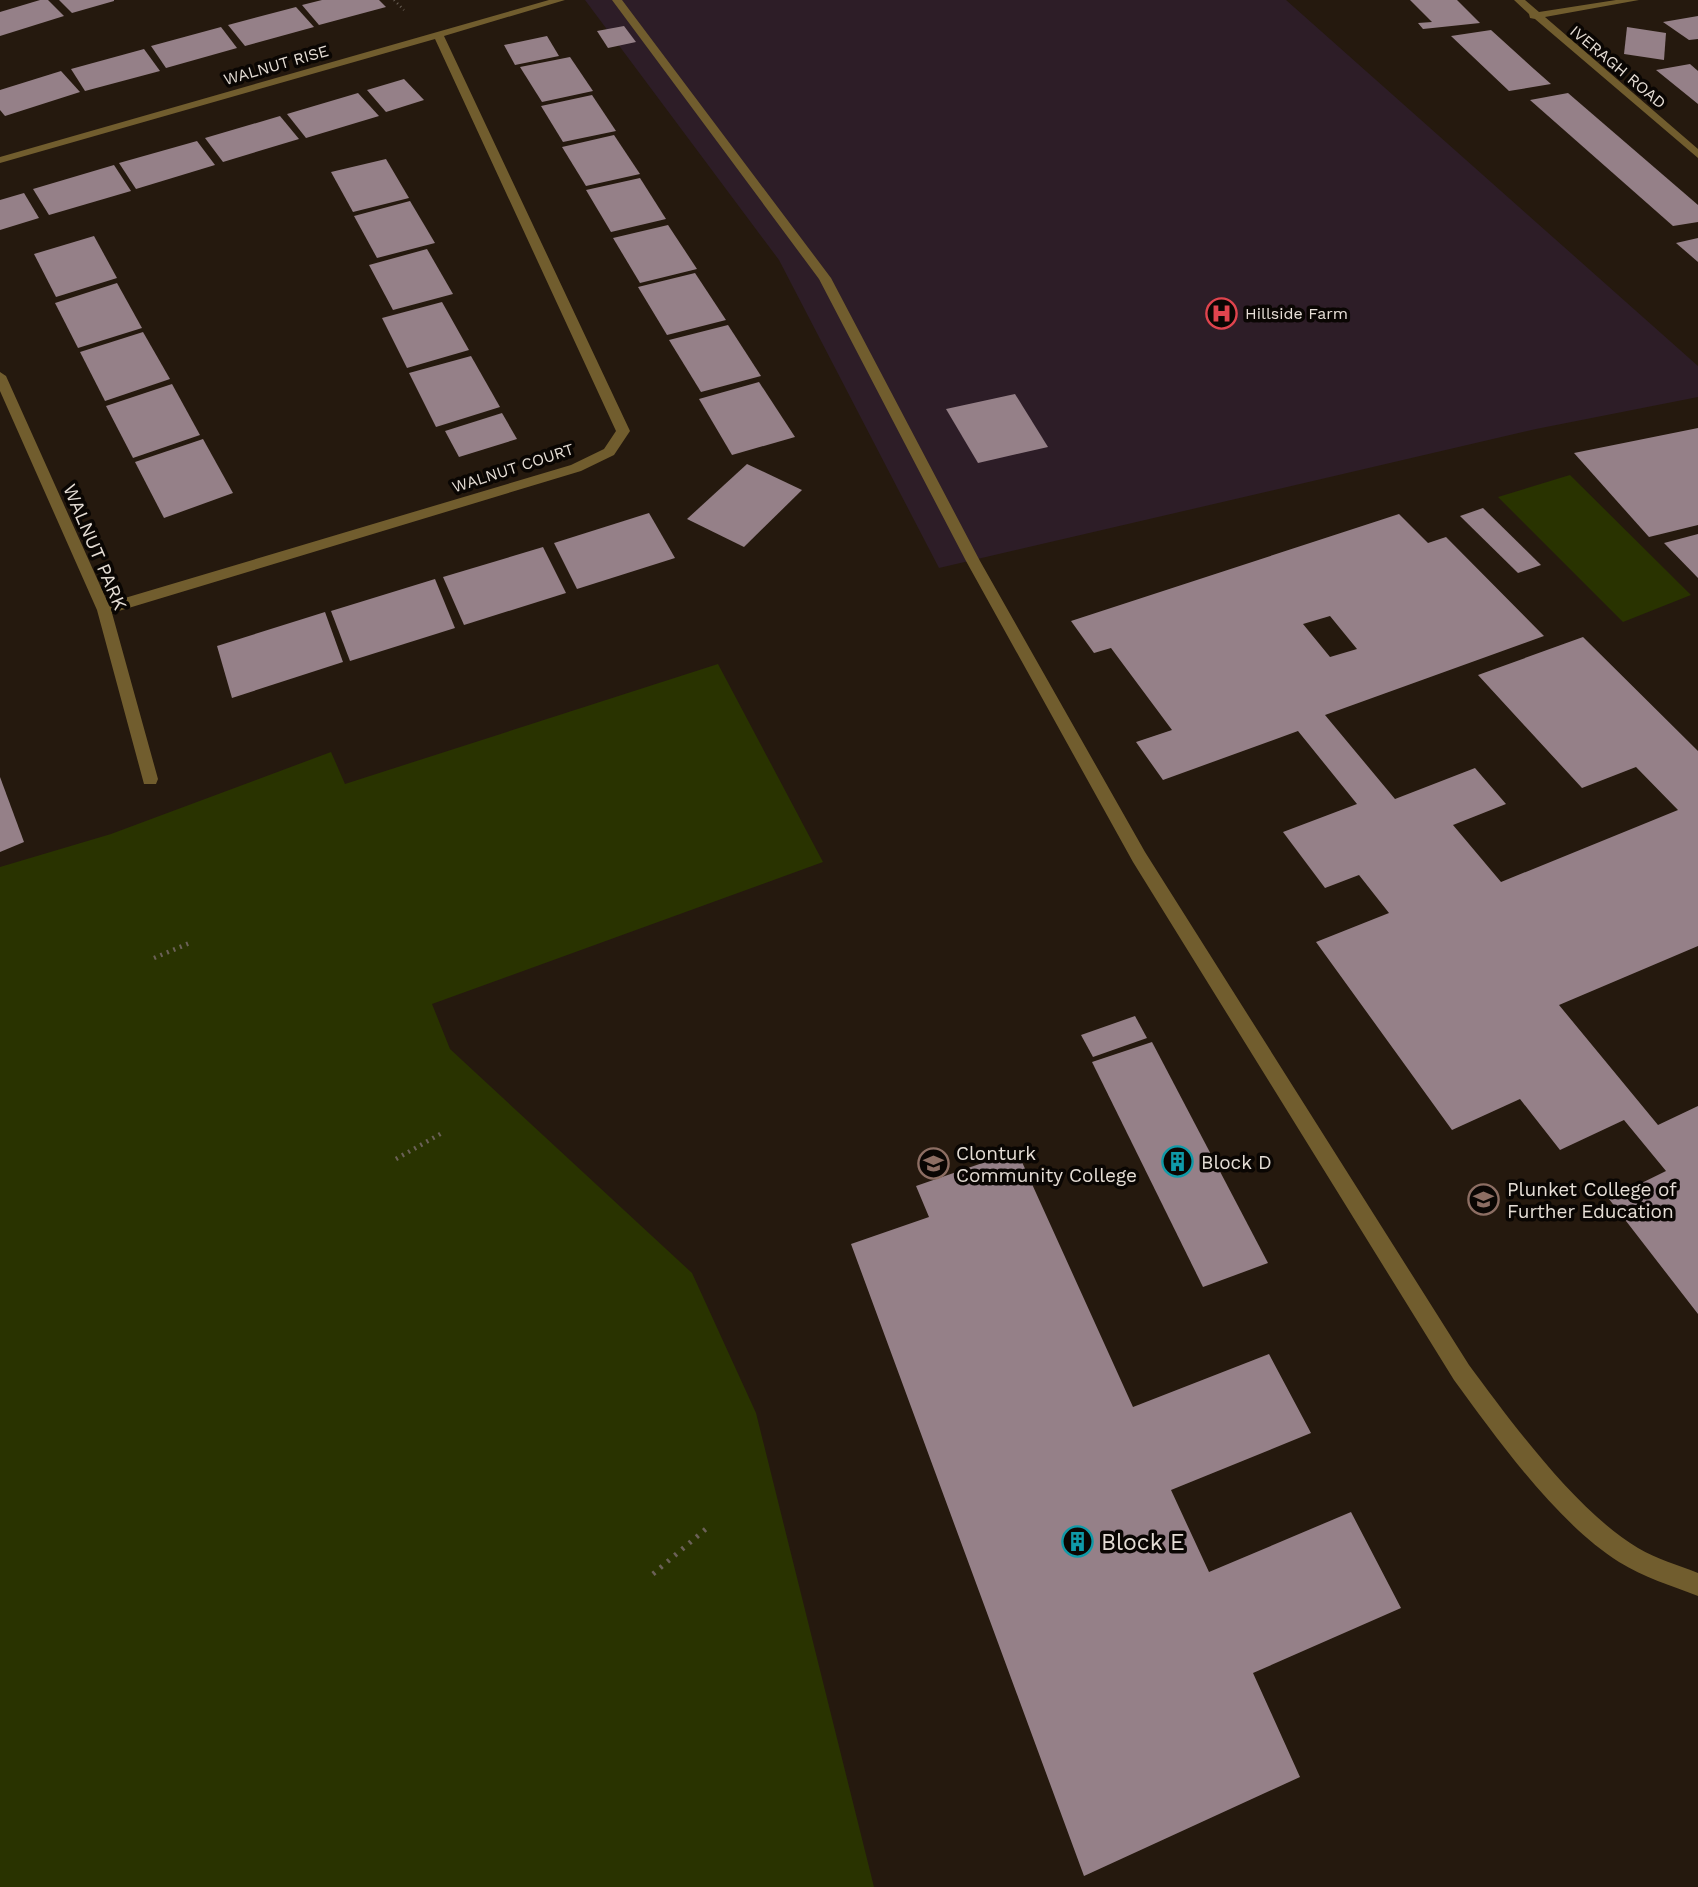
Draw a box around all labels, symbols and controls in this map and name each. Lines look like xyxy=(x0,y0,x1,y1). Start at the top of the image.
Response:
street label: IVERAGH ROAD xyxy=(1566,21,1670,113)
street label: WALNUT RISE xyxy=(221,41,331,89)
hospital icon: Hillside Farm xyxy=(1205,296,1239,330)
place label: Hillside Farm xyxy=(1245,304,1348,323)
street label: WALNUT COURT xyxy=(450,439,577,497)
street label: WALNUT PARK xyxy=(58,481,132,613)
place label: Clonturk Community College xyxy=(956,1142,1137,1187)
building icon: Block D xyxy=(1161,1145,1195,1179)
school or university icon: Clonturk Community College xyxy=(916,1147,950,1181)
place label: Block D xyxy=(1201,1151,1272,1174)
place label: Plunket College of Further Education xyxy=(1507,1178,1677,1223)
school or university icon: Plunket College of Further Education xyxy=(1467,1183,1501,1217)
building icon: Block E xyxy=(1061,1525,1095,1559)
place label: Block E xyxy=(1101,1529,1185,1556)

